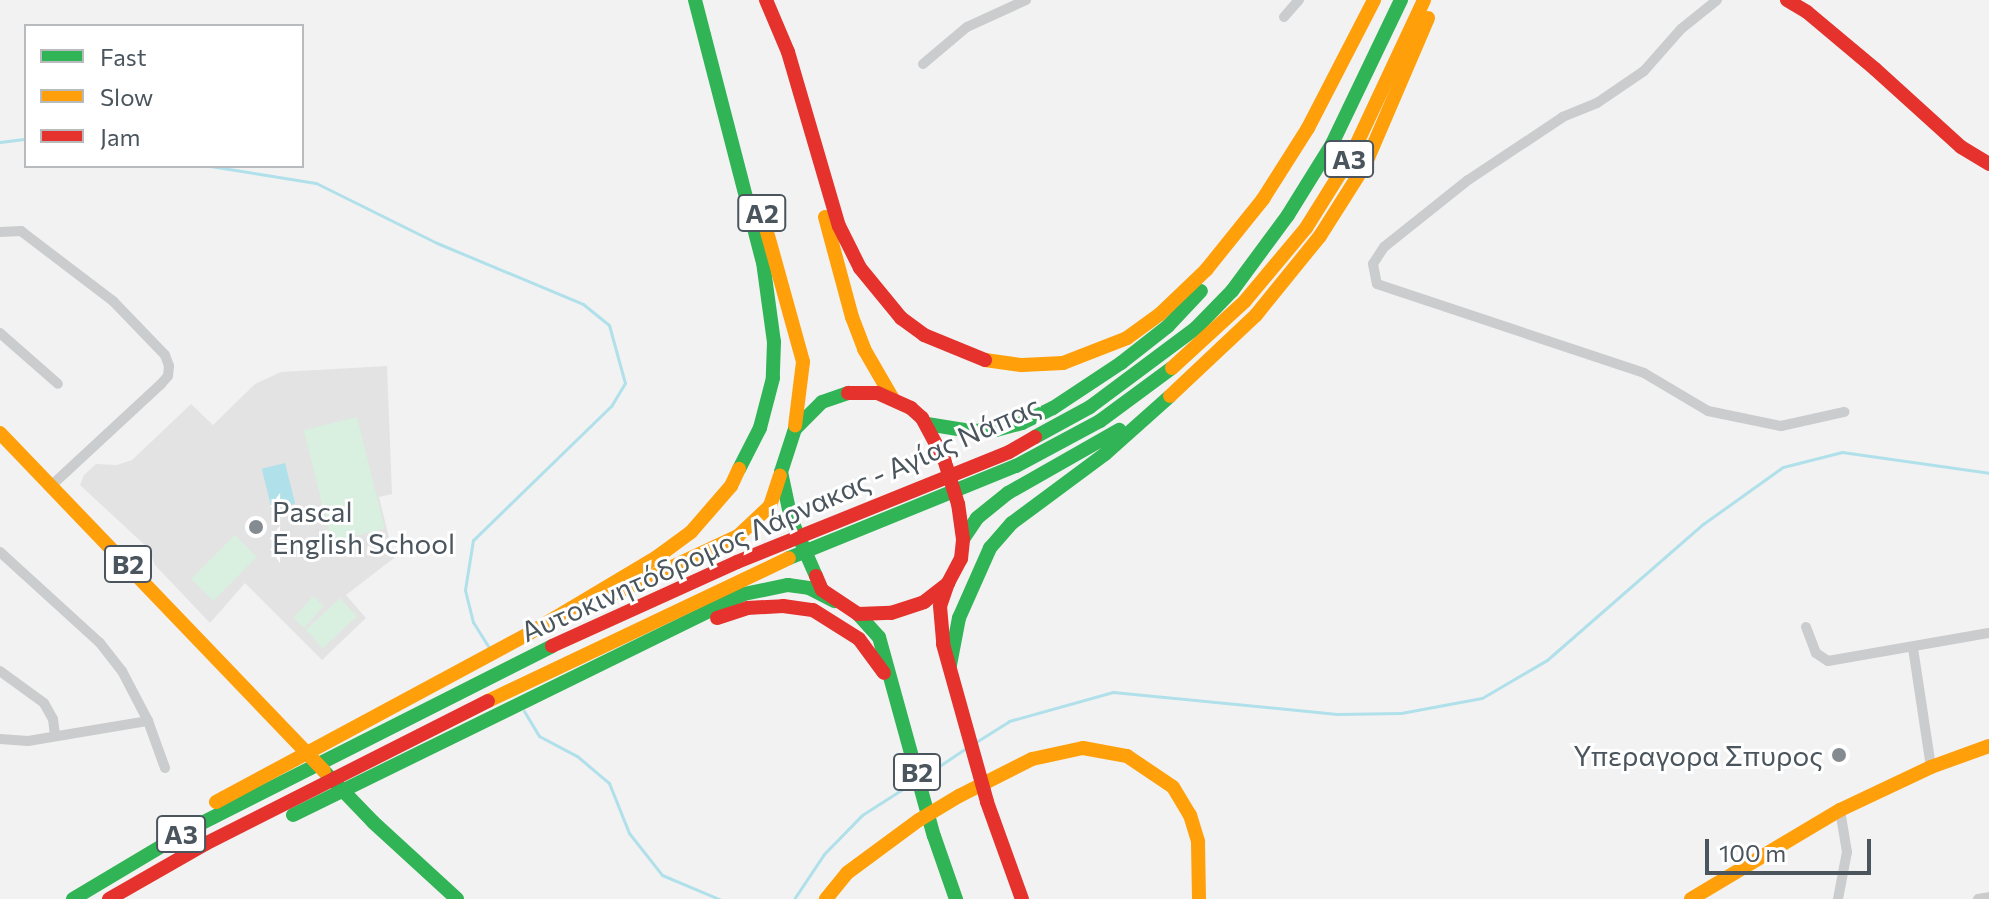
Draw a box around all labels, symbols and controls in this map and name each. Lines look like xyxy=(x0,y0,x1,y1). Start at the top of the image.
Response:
legend xyxy=(24,24,304,168)
text: Fast xyxy=(100,42,147,71)
text: Slow xyxy=(100,82,153,111)
text: Jam xyxy=(100,122,140,151)
road number: A3 xyxy=(1323,137,1375,181)
road number: A2 xyxy=(736,191,788,235)
street label: Αυτοκινητόδρομος Λάρνακας - Αγίας Νάπας xyxy=(515,388,1045,648)
place label: Pascal English School xyxy=(272,494,455,560)
marker: Pascal English School xyxy=(247,518,265,536)
road number: B2 xyxy=(102,542,154,586)
place label: Υπεραγορα Σπυρος xyxy=(1573,738,1823,772)
marker: Υπεραγορα Σπυρος xyxy=(1830,746,1848,764)
road number: B2 xyxy=(891,750,943,794)
road number: A3 xyxy=(155,812,207,856)
scale bar xyxy=(1709,823,1875,873)
text: 100 m xyxy=(1719,838,1786,867)

